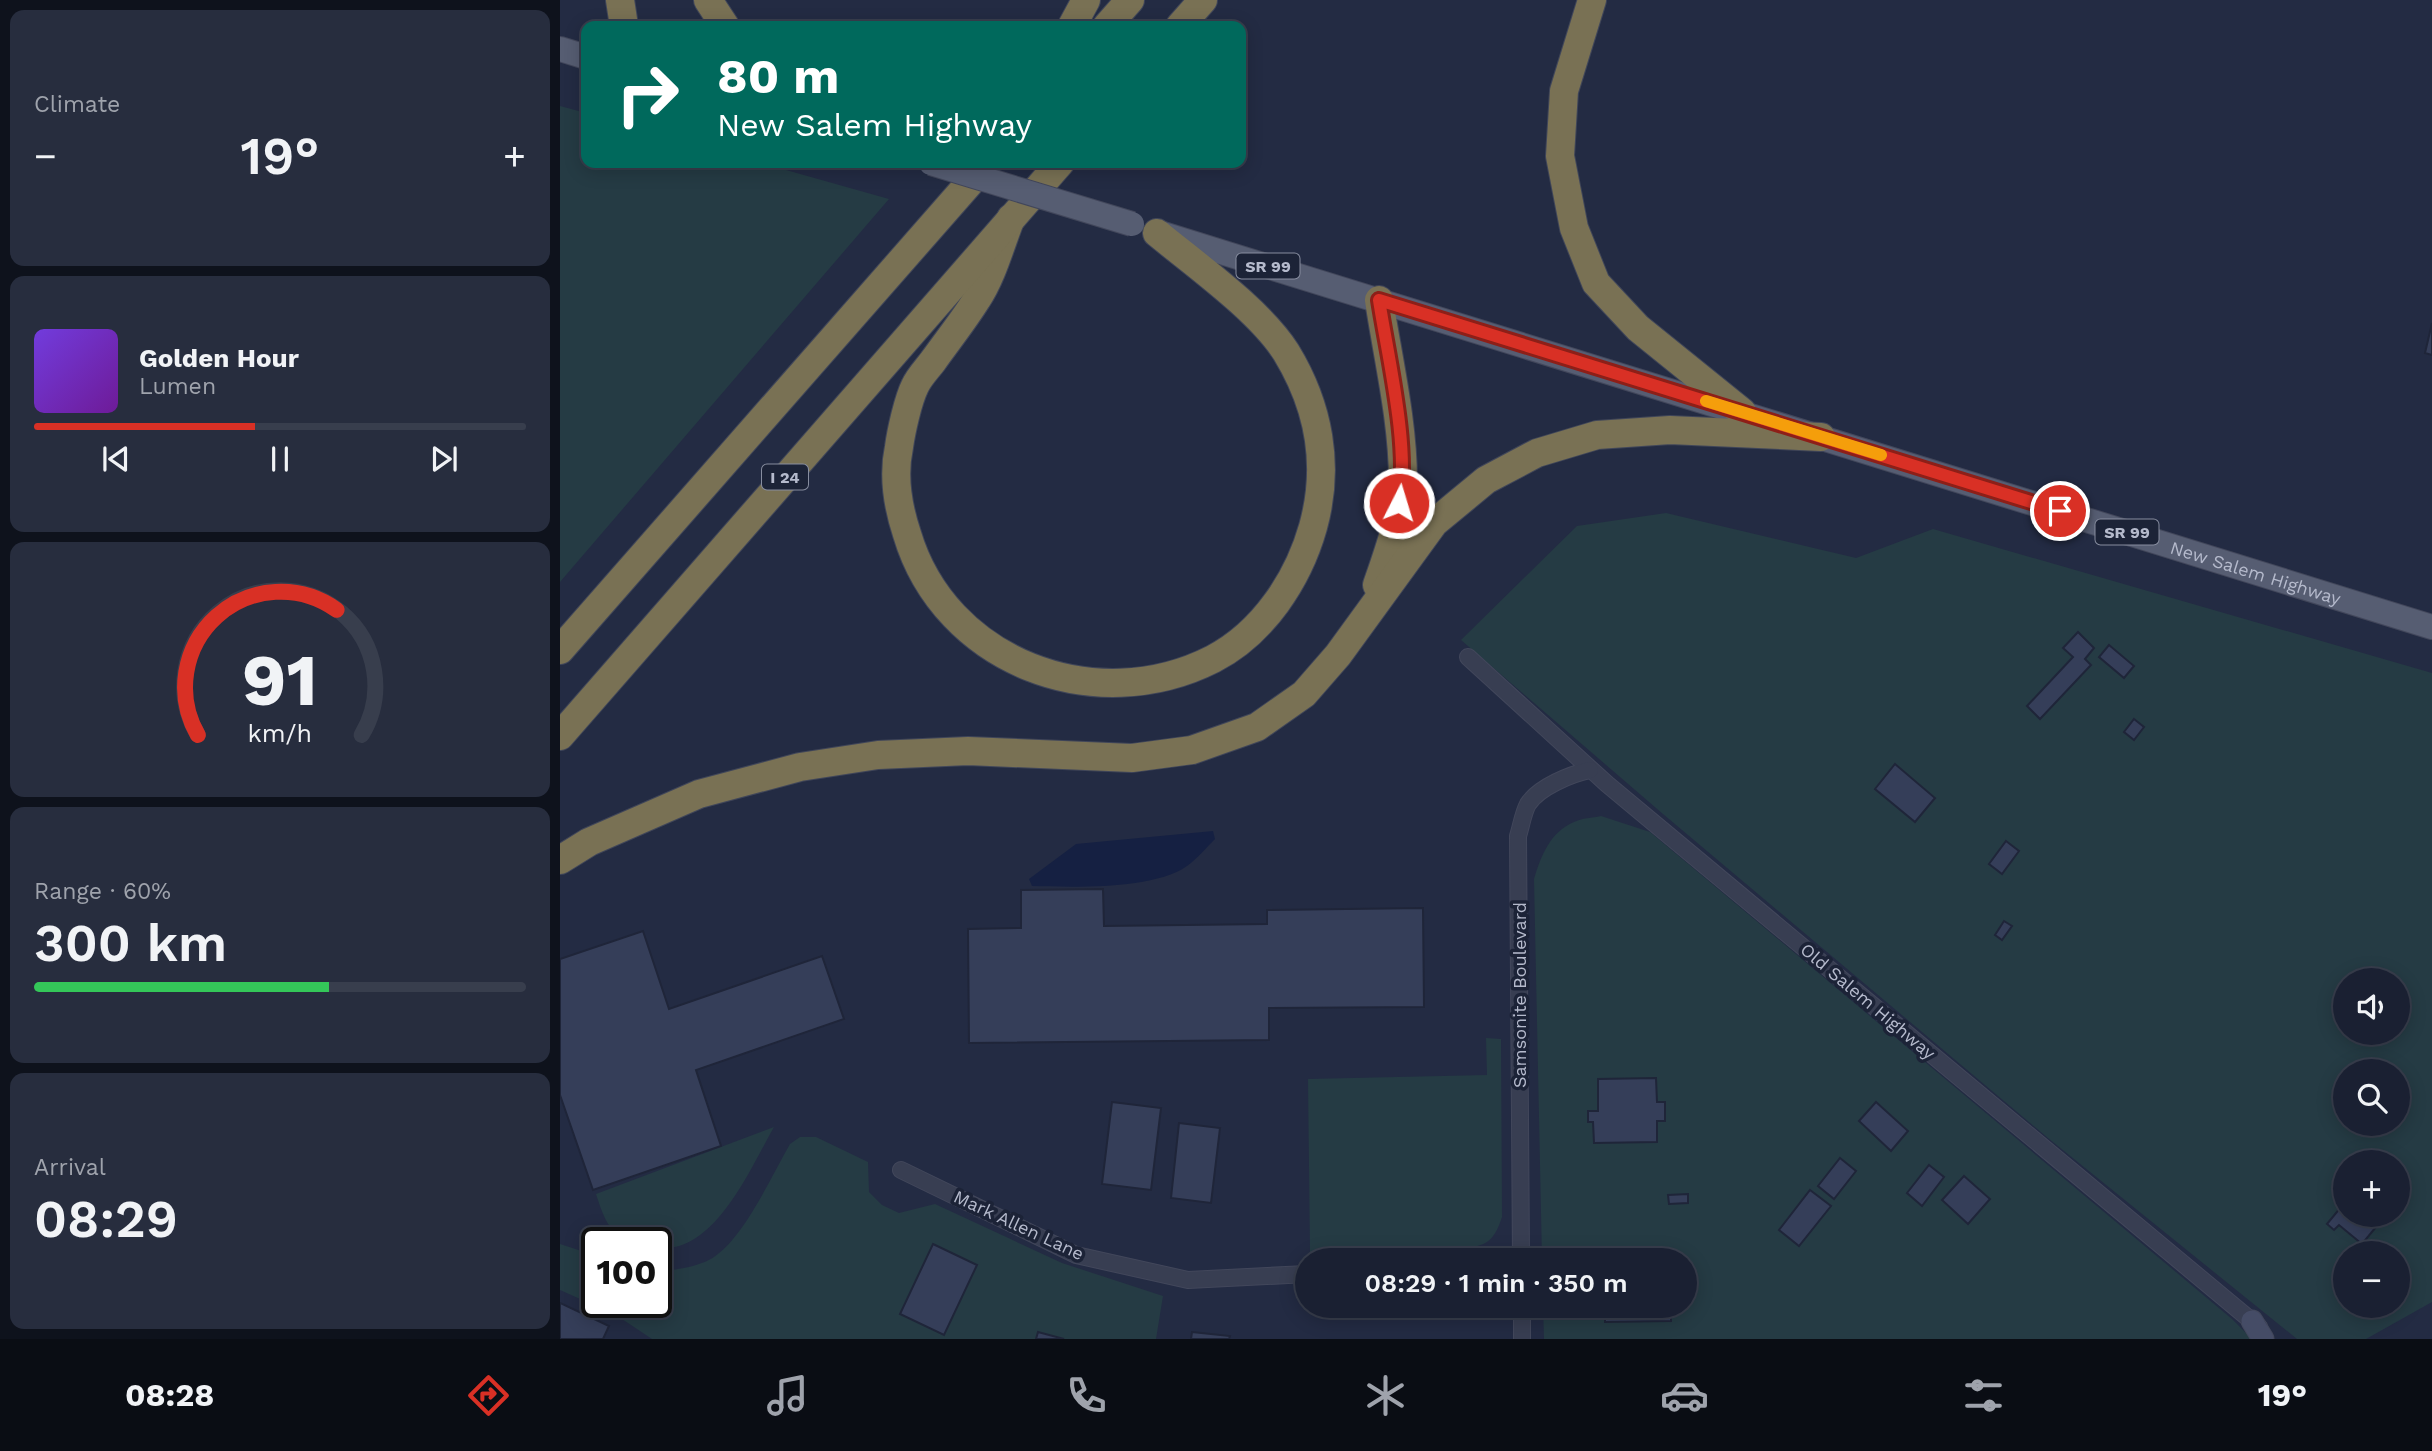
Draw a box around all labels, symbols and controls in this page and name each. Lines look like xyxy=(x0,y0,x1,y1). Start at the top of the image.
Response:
text: 80 m xyxy=(717,47,839,105)
icon: right xyxy=(602,49,693,140)
text: Climate xyxy=(34,91,120,118)
text: New Salem Highway xyxy=(717,106,1032,144)
text: 19° xyxy=(241,126,319,187)
text: − xyxy=(34,134,57,178)
text: + xyxy=(503,134,526,178)
road number: SR 99 xyxy=(1236,254,1300,278)
text: Golden Hour xyxy=(139,343,299,373)
text: Lumen xyxy=(139,373,216,400)
icon: previous xyxy=(97,440,135,478)
icon: pause xyxy=(261,440,299,478)
icon: next xyxy=(425,440,463,478)
road number: I 24 xyxy=(762,464,808,490)
position arrow xyxy=(1362,466,1436,540)
pin xyxy=(2030,481,2090,541)
icon: arrive xyxy=(2041,492,2079,530)
road number: SR 99 xyxy=(2096,520,2158,544)
street label: New Salem Highway xyxy=(2168,536,2344,609)
text: 91 xyxy=(242,638,318,724)
text: km/h xyxy=(248,719,312,748)
text: Range · 60% xyxy=(34,878,171,905)
street label: Samsonite Boulevard xyxy=(1509,902,1530,1088)
text: 300 km xyxy=(34,913,227,974)
street label: Old Salem Highway xyxy=(1796,938,1940,1064)
map controls xyxy=(2333,968,2410,1318)
button: sound xyxy=(2333,968,2410,1045)
button: search xyxy=(2333,1059,2410,1136)
button: + xyxy=(2333,1150,2410,1227)
text: Arrival xyxy=(34,1154,106,1181)
street label: Mark Allen Lane xyxy=(951,1186,1087,1264)
text: 08:29 xyxy=(34,1189,178,1250)
speed limit sign: 100 xyxy=(581,1227,672,1318)
button: − xyxy=(2333,1241,2410,1318)
text: 08:29 · 1 min · 350 m xyxy=(1364,1268,1628,1298)
icon: directions xyxy=(464,1371,513,1420)
icon: music xyxy=(763,1371,812,1420)
icon: phone xyxy=(1062,1371,1111,1420)
icon: climate xyxy=(1361,1371,1410,1420)
icon: car xyxy=(1660,1371,1709,1420)
icon: filters xyxy=(1959,1371,2008,1420)
text: 08:28 xyxy=(125,1376,214,1414)
text: 19° xyxy=(2258,1376,2307,1414)

